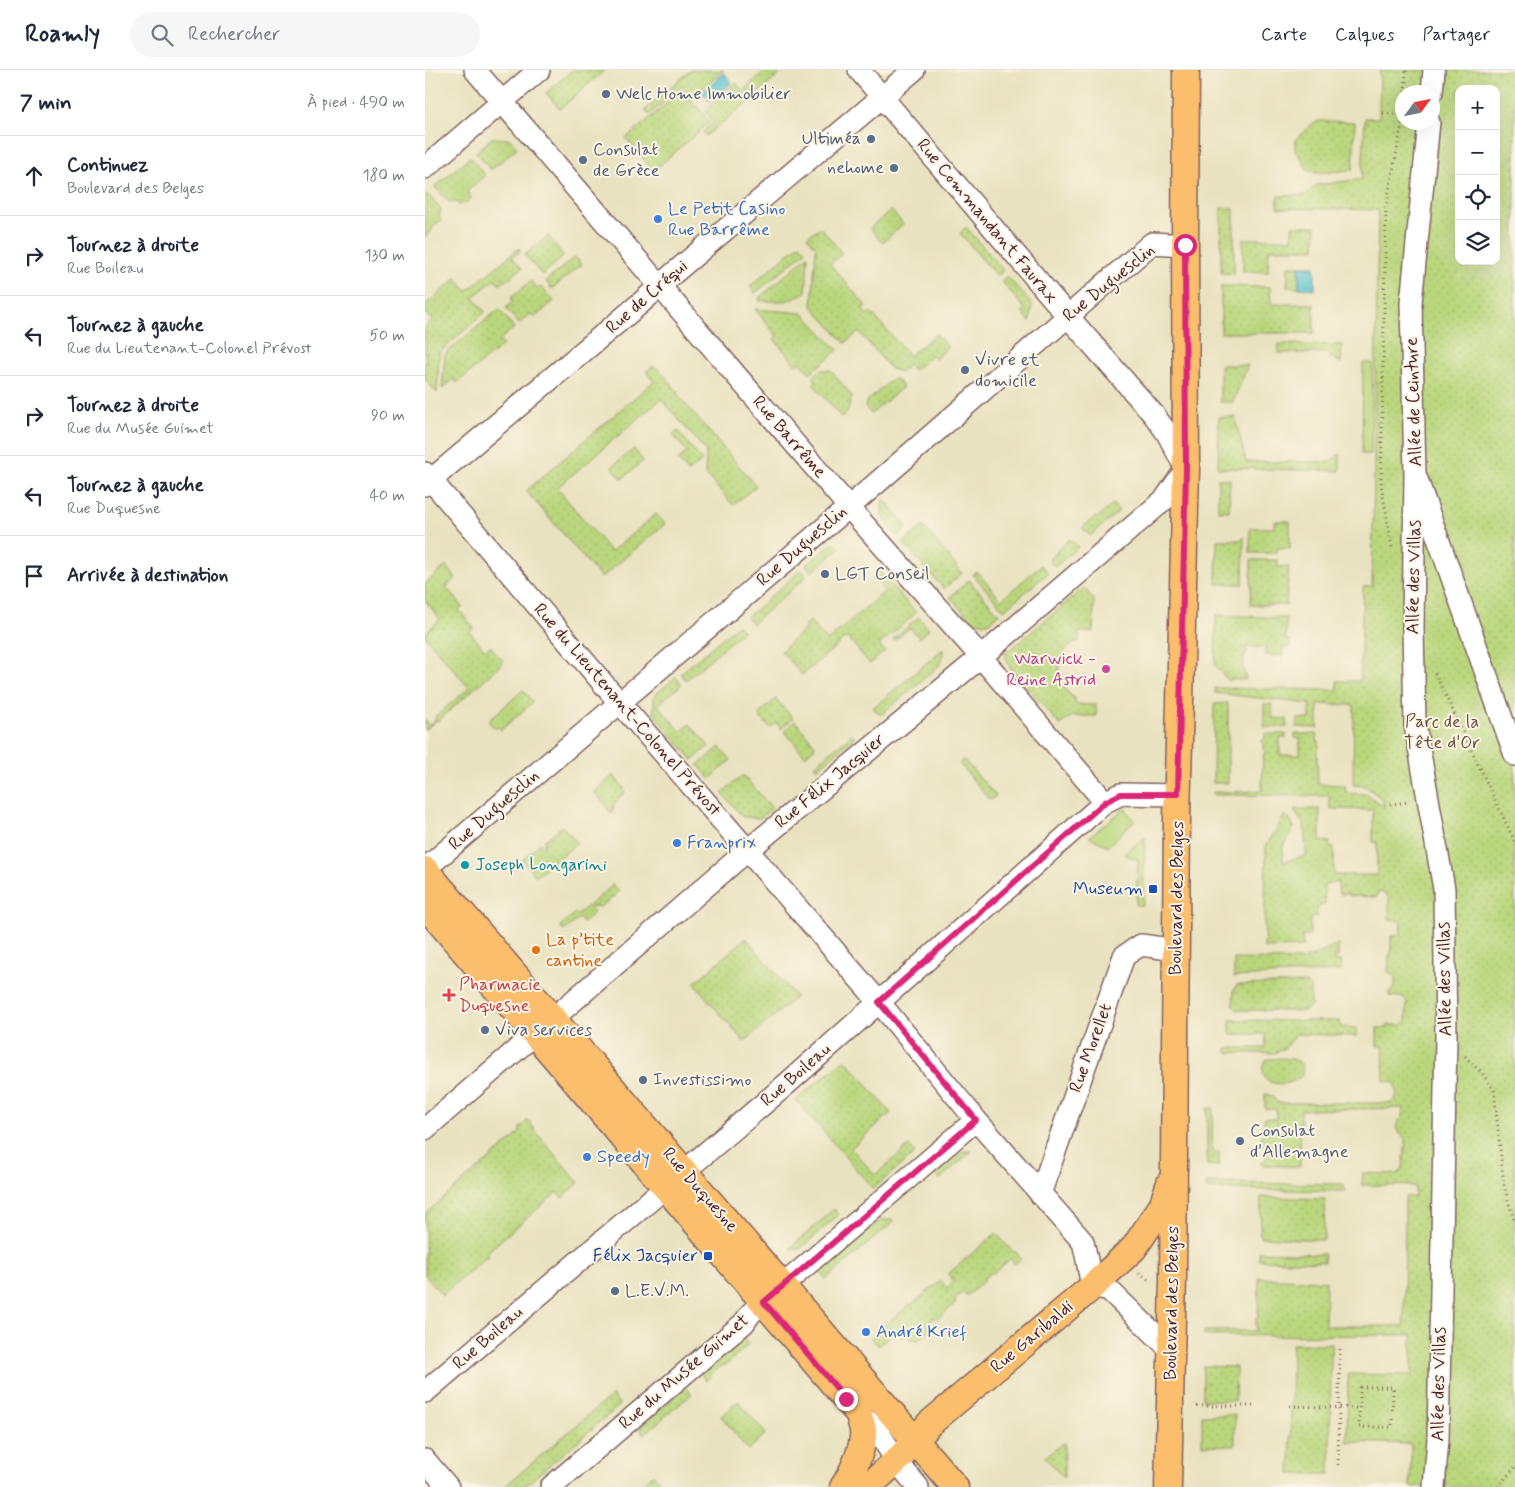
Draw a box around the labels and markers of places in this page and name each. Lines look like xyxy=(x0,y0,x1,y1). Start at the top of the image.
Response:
place label: Welc Home Immobilier xyxy=(616,82,791,106)
marker: Welc Home Immobilier xyxy=(600,88,612,100)
place label: Ultiméa xyxy=(802,127,861,151)
marker: Ultiméa xyxy=(865,133,877,145)
place label: Consulat de Grèce xyxy=(593,138,660,183)
marker: Consulat de Grèce xyxy=(577,154,589,166)
place label: nehome xyxy=(827,156,884,180)
marker: nehome xyxy=(888,162,900,174)
place label: Le Petit Casino Rue Barrême xyxy=(668,197,785,242)
marker: Le Petit Casino Rue Barrême xyxy=(652,213,664,225)
place label: Vivre et domicile xyxy=(975,348,1040,393)
marker: Vivre et domicile xyxy=(959,364,971,376)
place label: LGT Conseil xyxy=(835,562,929,586)
marker: LGT Conseil xyxy=(819,568,831,580)
place label: Warwick - Reine Astrid xyxy=(1006,647,1096,692)
marker: Warwick - Reine Astrid xyxy=(1100,663,1112,675)
place label: Franprix xyxy=(687,831,756,855)
marker: Franprix xyxy=(671,837,683,849)
place label: Joseph Longarini xyxy=(475,853,607,877)
marker: Joseph Longarini xyxy=(459,859,471,871)
place label: Museum xyxy=(1073,877,1143,901)
marker: Museum xyxy=(1147,883,1159,895)
place label: La p’tite cantine xyxy=(546,928,614,973)
marker: La p’tite cantine xyxy=(530,944,542,956)
place label: Pharmacie Duquesne xyxy=(459,973,541,1018)
marker: Pharmacie Duquesne xyxy=(443,989,455,1001)
place label: Viva services xyxy=(495,1018,592,1042)
marker: Viva services xyxy=(479,1024,491,1036)
place label: Investissimo xyxy=(653,1068,752,1092)
marker: Investissimo xyxy=(637,1074,649,1086)
place label: Consulat d'Allemagne xyxy=(1250,1119,1349,1164)
marker: Consulat d'Allemagne xyxy=(1234,1135,1246,1147)
place label: Speedy xyxy=(597,1145,650,1169)
marker: Speedy xyxy=(581,1151,593,1163)
place label: Félix Jacquier xyxy=(593,1244,698,1268)
marker: Félix Jacquier xyxy=(702,1250,714,1262)
place label: L.E.V.M. xyxy=(625,1279,689,1303)
marker: L.E.V.M. xyxy=(609,1285,621,1297)
place label: André Krief xyxy=(876,1320,967,1344)
marker: André Krief xyxy=(860,1326,872,1338)

